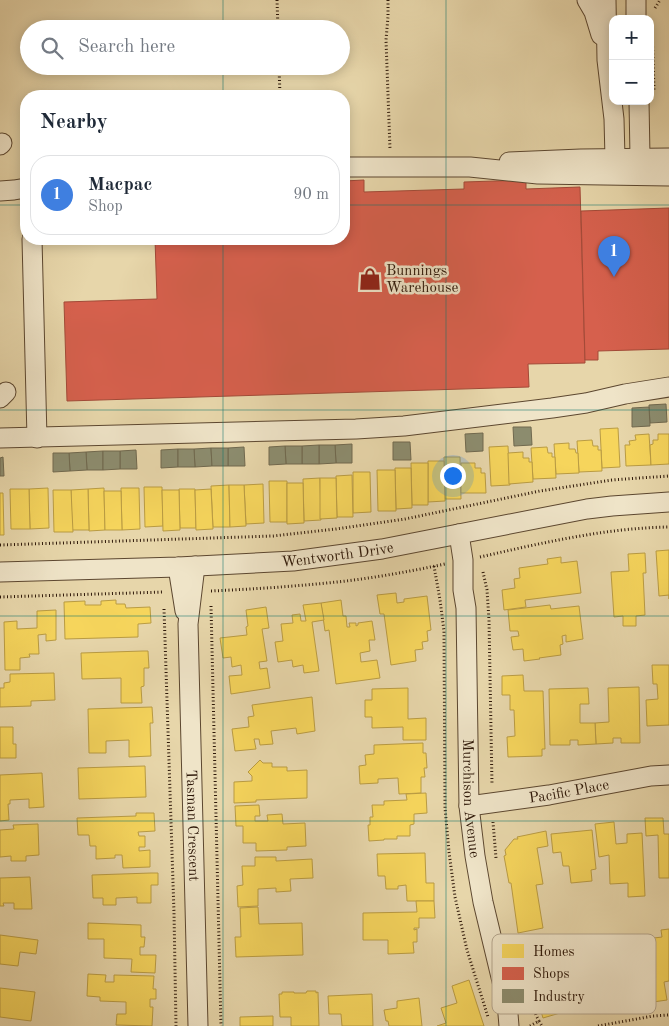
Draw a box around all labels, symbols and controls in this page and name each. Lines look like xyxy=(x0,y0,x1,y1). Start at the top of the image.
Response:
map controls xyxy=(609,15,654,105)
button: + xyxy=(609,15,654,60)
search box xyxy=(20,20,350,75)
icon: search xyxy=(38,34,66,62)
text: Search here xyxy=(78,38,175,57)
button: − xyxy=(609,60,654,105)
text: Nearby xyxy=(40,112,108,133)
text: Macpac xyxy=(88,176,152,195)
text: 1 xyxy=(52,187,62,203)
text: 90 m xyxy=(293,187,329,203)
text: Shop xyxy=(88,199,123,215)
pin: 1 xyxy=(598,236,630,277)
place label: Bunnings Warehouse xyxy=(386,264,458,296)
shop icon: Bunnings Warehouse xyxy=(357,266,383,292)
your location xyxy=(440,463,466,489)
street label: Wentworth Drive xyxy=(281,541,395,571)
street label: Murchison Avenue xyxy=(459,739,481,859)
street label: Tasman Crescent xyxy=(183,769,200,882)
street label: Pacific Place xyxy=(528,778,611,807)
legend xyxy=(492,934,656,1014)
text: Homes xyxy=(533,945,575,959)
text: Shops xyxy=(533,967,570,981)
text: Industry xyxy=(533,990,586,1004)

